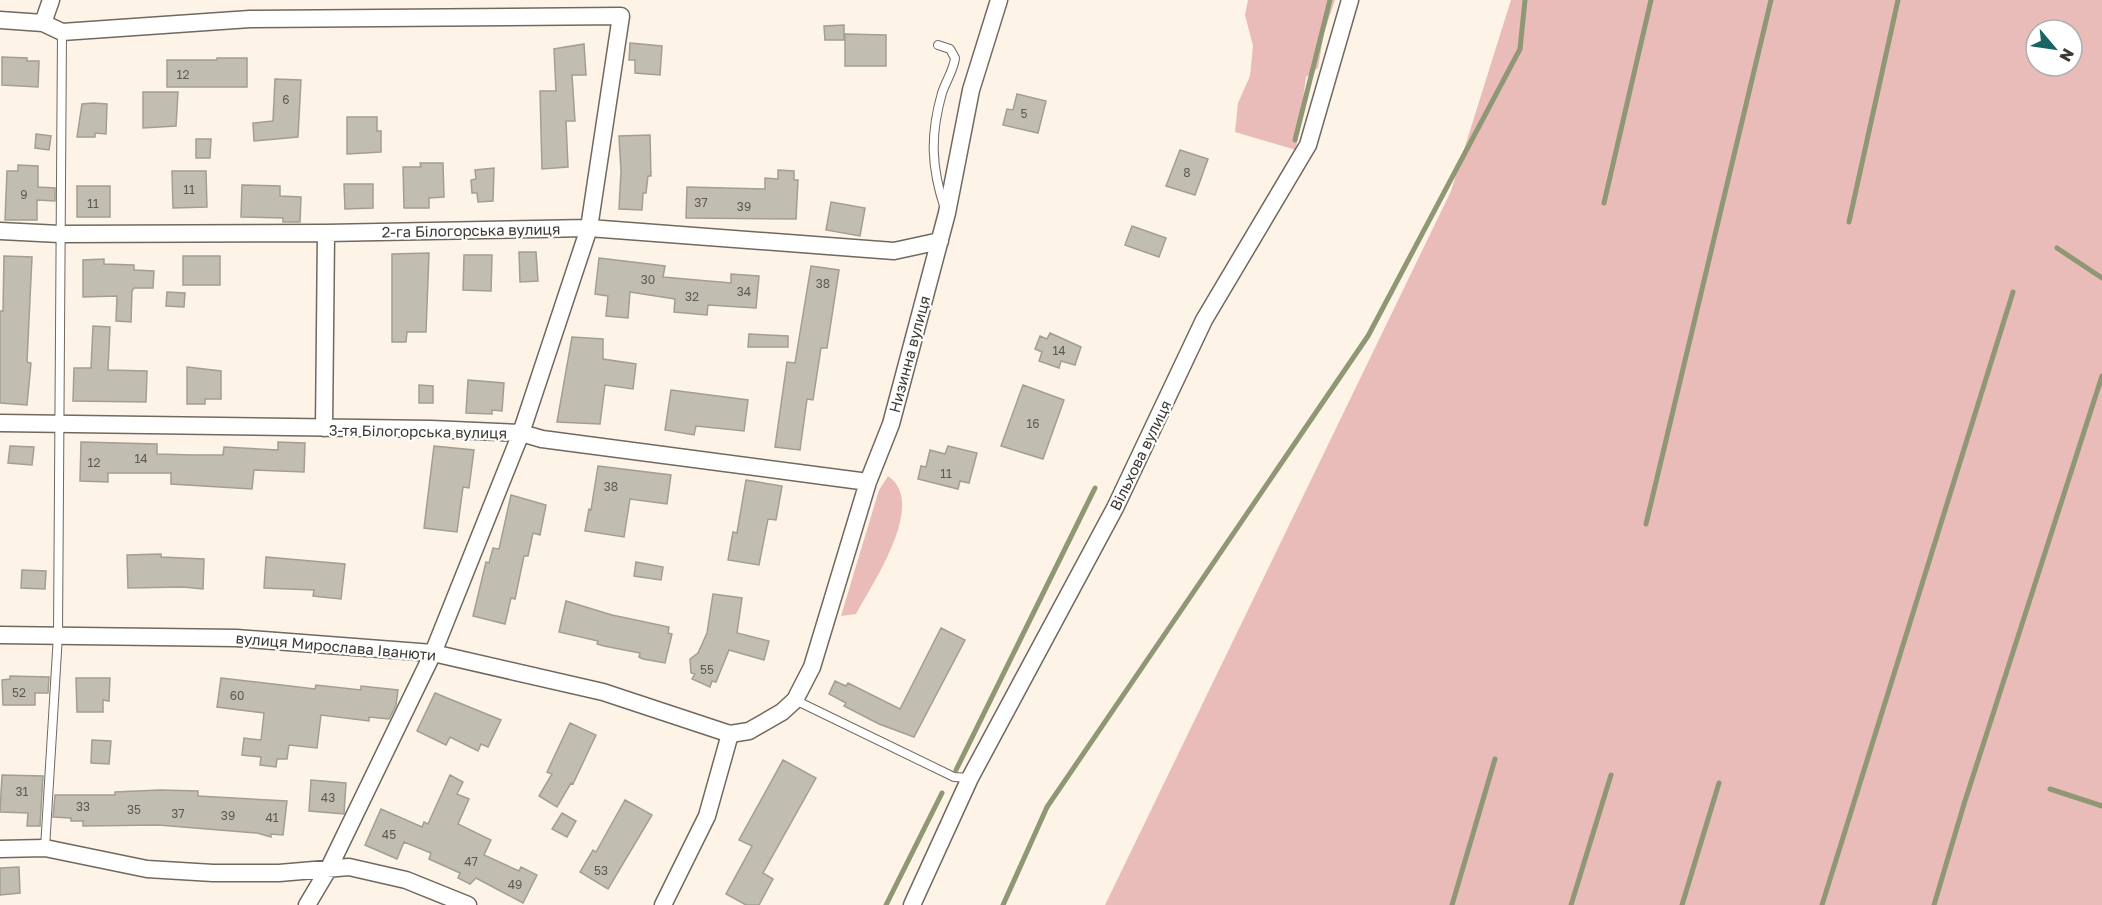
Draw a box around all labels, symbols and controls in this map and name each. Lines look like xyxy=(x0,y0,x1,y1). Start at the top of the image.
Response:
north arrow xyxy=(2024,18,2084,78)
text: N xyxy=(2055,45,2079,65)
house number: 12 xyxy=(177,67,189,82)
house number: 6 xyxy=(282,92,290,107)
house number: 5 xyxy=(1021,106,1028,121)
house number: 8 xyxy=(1183,165,1191,180)
house number: 11 xyxy=(183,182,195,197)
house number: 9 xyxy=(20,187,28,202)
house number: 37 xyxy=(694,195,708,210)
house number: 11 xyxy=(87,196,99,211)
house number: 39 xyxy=(737,199,751,214)
street label: 2-га Білогорська вулиця xyxy=(381,219,561,241)
house number: 30 xyxy=(641,272,655,287)
house number: 38 xyxy=(816,276,830,291)
house number: 34 xyxy=(737,284,751,299)
house number: 32 xyxy=(685,289,699,304)
street label: Низинна вулиця xyxy=(885,294,933,414)
house number: 14 xyxy=(1052,343,1066,358)
street label: Вільхова вулиця xyxy=(1106,397,1174,513)
house number: 16 xyxy=(1026,416,1040,431)
street label: 3-тя Білогорська вулиця xyxy=(329,420,507,442)
house number: 14 xyxy=(134,451,148,466)
house number: 12 xyxy=(88,455,100,470)
house number: 11 xyxy=(940,466,952,481)
house number: 38 xyxy=(604,479,618,494)
street label: вулиця Мирослава Іванюти xyxy=(235,628,437,664)
house number: 55 xyxy=(700,662,714,677)
house number: 52 xyxy=(12,685,26,700)
house number: 60 xyxy=(230,688,244,703)
house number: 31 xyxy=(16,784,29,799)
house number: 43 xyxy=(321,790,335,805)
house number: 33 xyxy=(76,799,90,814)
house number: 35 xyxy=(127,802,141,817)
house number: 37 xyxy=(171,806,185,821)
house number: 39 xyxy=(221,808,235,823)
house number: 41 xyxy=(265,810,279,825)
house number: 45 xyxy=(382,827,396,842)
house number: 47 xyxy=(464,854,478,869)
house number: 53 xyxy=(594,863,608,878)
house number: 49 xyxy=(508,877,522,892)

